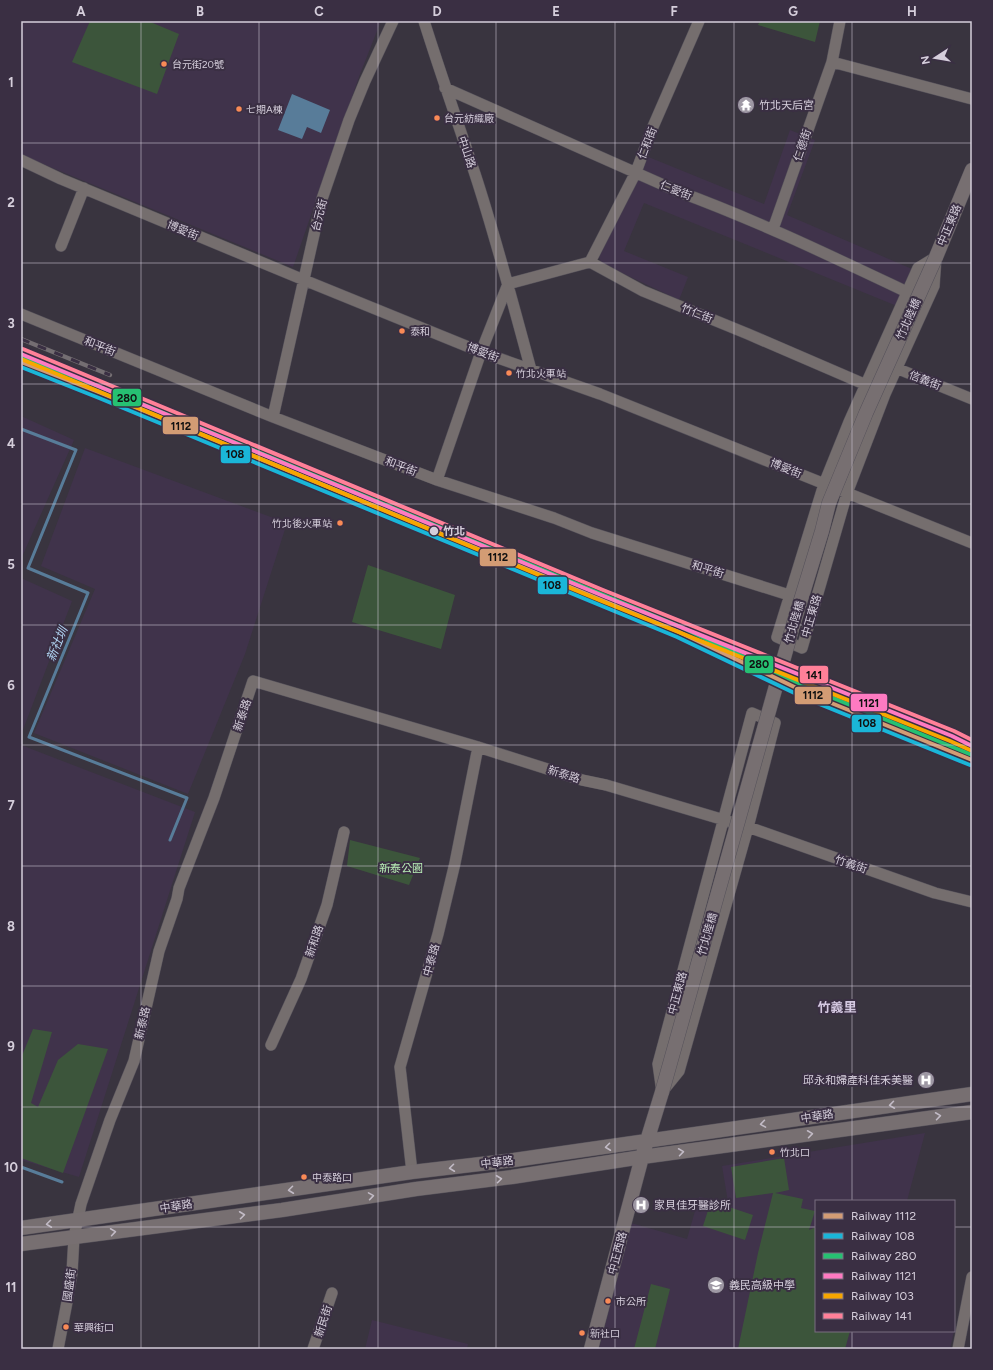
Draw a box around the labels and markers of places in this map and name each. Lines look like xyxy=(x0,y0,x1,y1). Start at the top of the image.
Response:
place label: 台元街20號 xyxy=(172,58,224,71)
marker: 台元街20號 xyxy=(159,59,169,69)
temple icon: 竹北天后宮 xyxy=(736,95,756,115)
place label: 竹北天后宮 xyxy=(759,99,814,112)
place label: 七期A棟 xyxy=(246,103,283,116)
marker: 七期A棟 xyxy=(234,104,244,114)
place label: 台元紡織廠 xyxy=(444,112,494,125)
marker: 台元紡織廠 xyxy=(432,113,442,123)
place label: 泰和 xyxy=(410,325,430,338)
marker: 泰和 xyxy=(397,326,407,336)
place label: 竹北火車站 xyxy=(516,367,566,380)
marker: 竹北火車站 xyxy=(504,368,514,378)
place label: 竹北後火車站 xyxy=(272,517,332,530)
marker: 竹北後火車站 xyxy=(335,518,345,528)
marker: 竹北 xyxy=(428,525,440,537)
place label: 竹北 xyxy=(443,525,465,538)
hospital icon: 邱永和婦產科佳禾美醫 xyxy=(916,1070,936,1090)
place label: 邱永和婦產科佳禾美醫 xyxy=(803,1074,913,1087)
place label: 竹北口 xyxy=(780,1146,810,1159)
marker: 竹北口 xyxy=(767,1147,777,1157)
place label: 中泰路口 xyxy=(312,1171,352,1184)
marker: 中泰路口 xyxy=(299,1172,309,1182)
hospital icon: 家貝佳牙醫診所 xyxy=(631,1195,651,1215)
place label: 家貝佳牙醫診所 xyxy=(654,1199,731,1212)
school or university icon: 義民高級中學 xyxy=(706,1275,726,1295)
place label: 義民高級中學 xyxy=(729,1279,795,1292)
place label: 市公所 xyxy=(616,1295,646,1308)
marker: 市公所 xyxy=(603,1296,613,1306)
place label: 華興街口 xyxy=(74,1321,114,1334)
marker: 華興街口 xyxy=(61,1322,71,1332)
place label: 新社口 xyxy=(590,1327,620,1340)
marker: 新社口 xyxy=(577,1328,587,1338)

